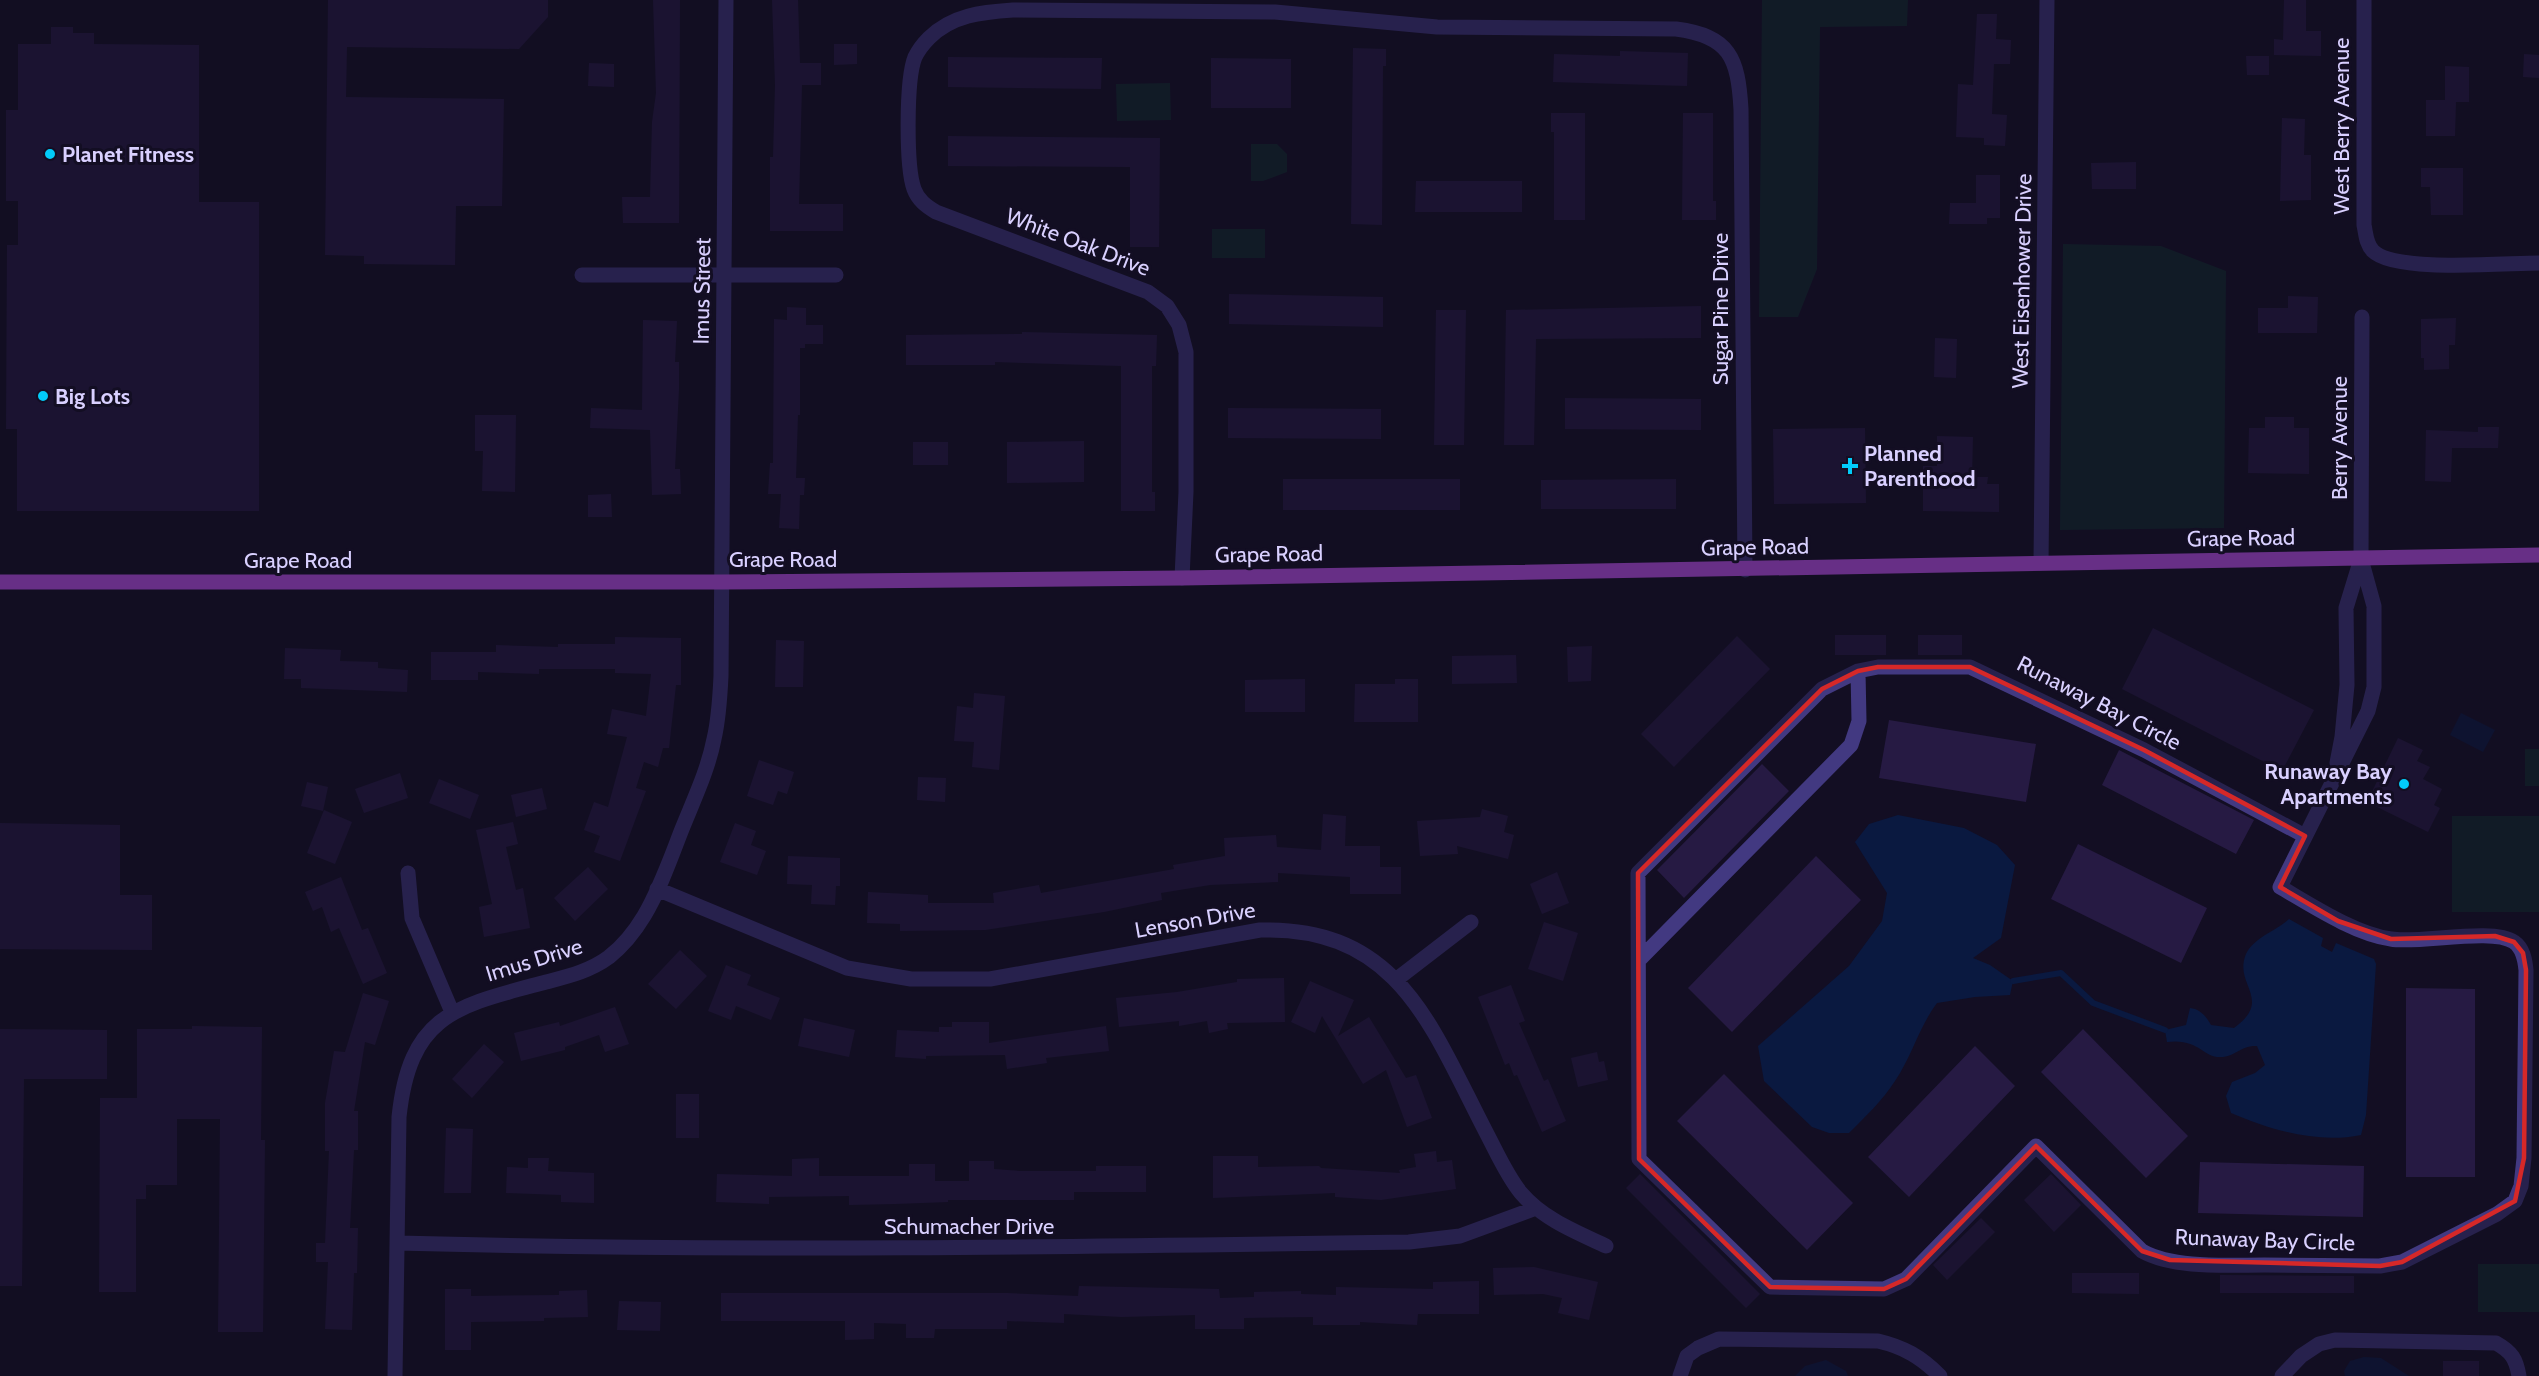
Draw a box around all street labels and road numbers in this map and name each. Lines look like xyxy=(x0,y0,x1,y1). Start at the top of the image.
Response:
street label: West Berry Avenue xyxy=(2328,38,2355,214)
street label: West Eisenhower Drive xyxy=(2007,173,2037,389)
street label: White Oak Drive xyxy=(1002,202,1154,282)
street label: Sugar Pine Drive xyxy=(1707,233,1734,385)
street label: Imus Street xyxy=(688,237,716,345)
street label: Berry Avenue xyxy=(2326,376,2353,500)
street label: Grape Road xyxy=(2187,524,2295,552)
street label: Grape Road xyxy=(1701,533,1809,561)
street label: Grape Road xyxy=(1215,540,1323,568)
street label: Grape Road xyxy=(729,546,837,573)
street label: Grape Road xyxy=(244,547,352,574)
street label: Runaway Bay Circle xyxy=(2013,650,2185,756)
street label: Lenson Drive xyxy=(1132,896,1258,944)
street label: Imus Drive xyxy=(482,933,586,987)
street label: Schumacher Drive xyxy=(884,1213,1054,1240)
street label: Runaway Bay Circle xyxy=(2174,1223,2356,1257)

